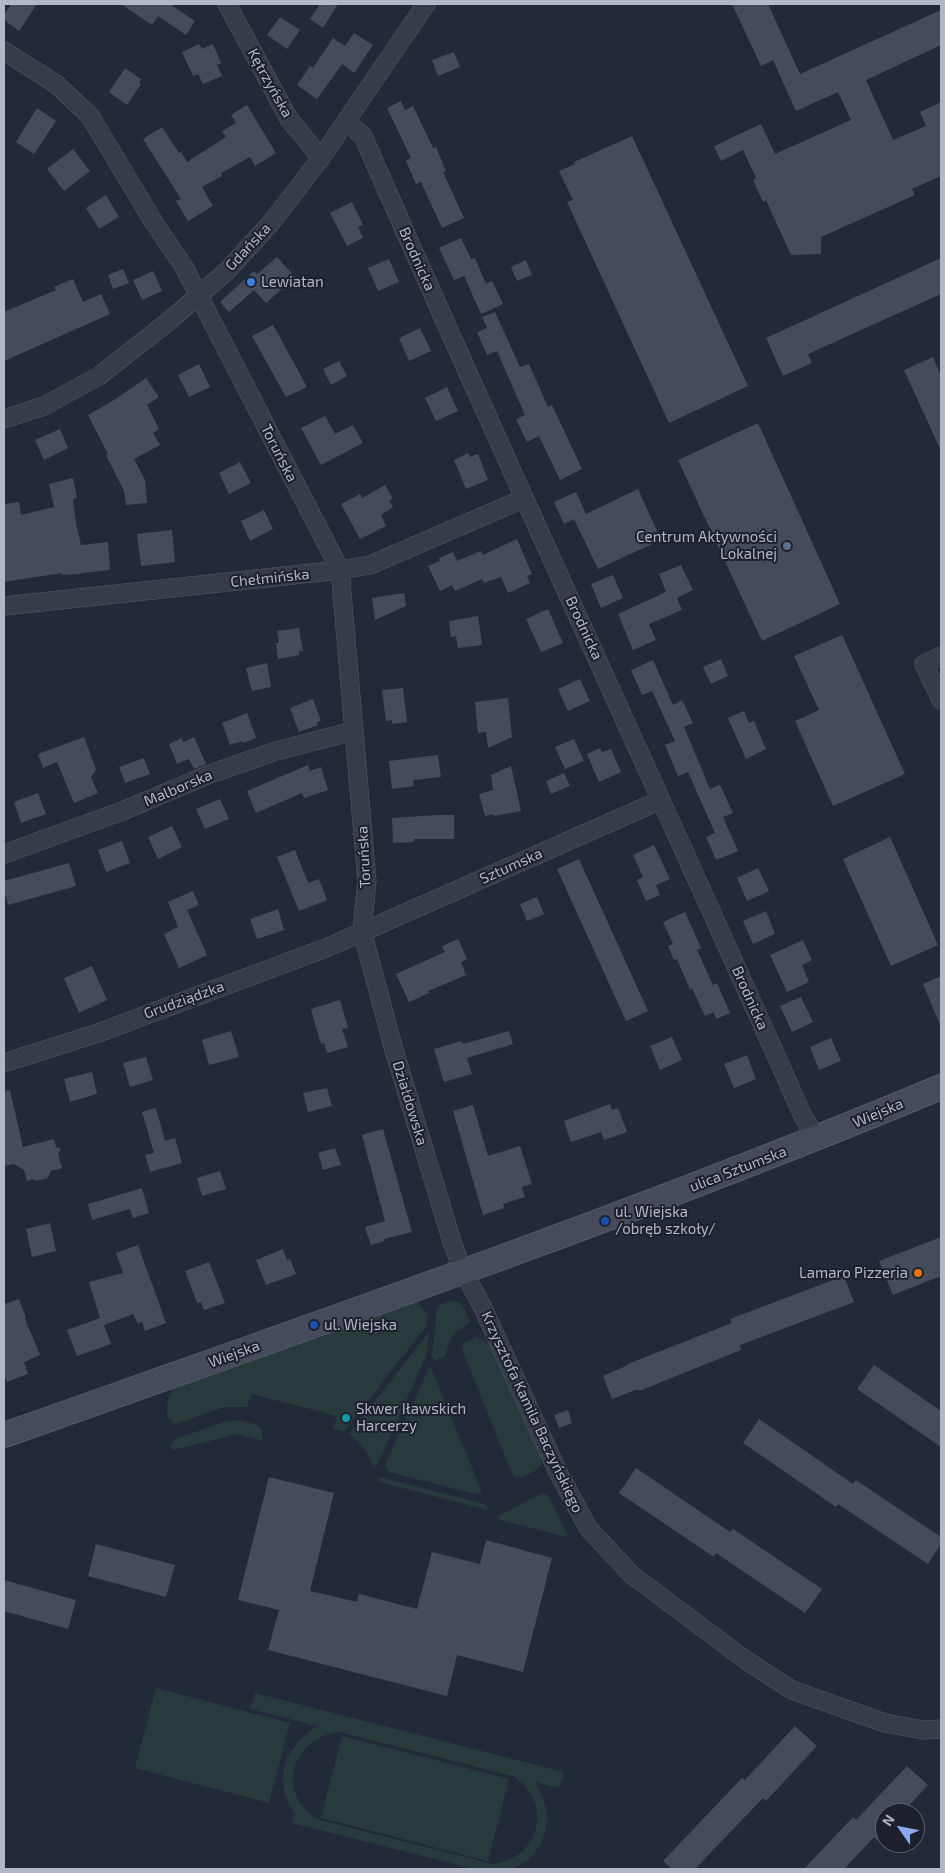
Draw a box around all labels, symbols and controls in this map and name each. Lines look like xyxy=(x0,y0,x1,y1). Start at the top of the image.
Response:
street label: Kętrzyńska xyxy=(244,45,296,121)
street label: Gdańska xyxy=(221,219,275,275)
street label: Brodnicka xyxy=(395,224,439,294)
place label: Lewiatan xyxy=(261,273,324,291)
marker: Lewiatan xyxy=(245,276,257,288)
street label: Toruńska xyxy=(257,421,301,485)
place label: Centrum Aktywności Lokalnej xyxy=(636,528,777,563)
marker: Centrum Aktywności Lokalnej xyxy=(781,540,793,552)
street label: Chełmińska xyxy=(230,565,310,591)
street label: Brodnicka xyxy=(562,593,606,663)
street label: Malborska xyxy=(141,766,215,810)
street label: Toruńska xyxy=(353,825,375,889)
street label: Sztumska xyxy=(477,844,545,888)
street label: Brodnicka xyxy=(728,963,772,1033)
street label: Grudziądzka xyxy=(141,977,227,1023)
street label: Działdowska xyxy=(389,1059,431,1147)
street label: Wiejska xyxy=(850,1094,906,1132)
street label: ulica Sztumska xyxy=(687,1142,789,1196)
place label: ul. Wiejska /obręb szkoły/ xyxy=(615,1203,716,1238)
marker: ul. Wiejska /obręb szkoły/ xyxy=(599,1215,611,1227)
place label: Lamaro Pizzeria xyxy=(799,1264,908,1282)
marker: Lamaro Pizzeria xyxy=(912,1267,924,1279)
street label: Krzysztofa Kamila Baczyńskiego xyxy=(477,1308,587,1516)
place label: ul. Wiejska xyxy=(324,1316,397,1334)
marker: ul. Wiejska xyxy=(308,1319,320,1331)
street label: Wiejska xyxy=(206,1336,262,1372)
place label: Skwer Iławskich Harcerzy xyxy=(356,1400,466,1435)
marker: Skwer Iławskich Harcerzy xyxy=(340,1412,352,1424)
north arrow xyxy=(875,1803,925,1853)
text: N xyxy=(878,1811,898,1829)

